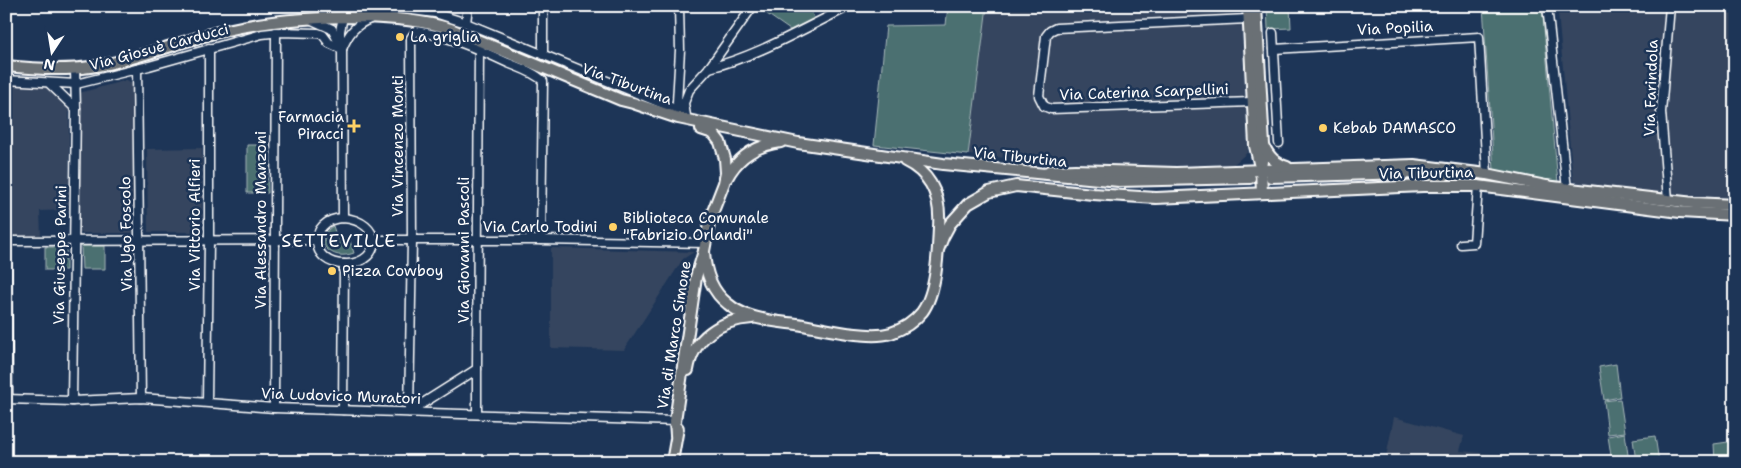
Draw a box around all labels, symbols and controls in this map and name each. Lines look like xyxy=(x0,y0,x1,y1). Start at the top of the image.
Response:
street label: Via Popilia xyxy=(1356,16,1434,40)
street label: Via Giosuè Carducci xyxy=(87,19,231,75)
place label: La griglia xyxy=(410,27,480,47)
north arrow xyxy=(28,28,78,78)
marker: La griglia xyxy=(394,31,406,43)
street label: Via Farindola xyxy=(1639,38,1663,137)
text: N xyxy=(42,55,57,75)
street label: Via Tiburtina xyxy=(579,58,675,110)
street label: Via Vincenzo Monti xyxy=(388,75,408,217)
street label: Via Caterina Scarpellini xyxy=(1059,79,1229,105)
place label: Farmacia Piracci xyxy=(278,107,345,144)
place label: Kebab DAMASCO xyxy=(1333,118,1456,138)
marker: Farmacia Piracci xyxy=(348,120,360,132)
marker: Kebab DAMASCO xyxy=(1317,122,1329,134)
street label: Via Alessandro Manzoni xyxy=(251,131,271,309)
street label: Via Tiburtina xyxy=(972,142,1069,172)
street label: Via Vittorio Alfieri xyxy=(185,158,205,292)
street label: Via Tiburtina xyxy=(1379,162,1474,184)
street label: Via Ugo Foscolo xyxy=(115,176,137,292)
street label: Via Giovanni Pascoli xyxy=(454,177,474,323)
street label: Via Giuseppe Parini xyxy=(49,185,71,325)
place label: Biblioteca Comunale "Fabrizio Orlandi" xyxy=(623,208,769,245)
street label: Via Carlo Todini xyxy=(482,217,598,237)
marker: Biblioteca Comunale "Fabrizio Orlandi" xyxy=(607,221,619,233)
district label: SETTEVILLE xyxy=(281,229,397,253)
street label: Via di Marco Simone xyxy=(652,259,696,411)
place label: Pizza Cowboy xyxy=(342,261,443,281)
marker: Pizza Cowboy xyxy=(326,265,338,277)
street label: Via Ludovico Muratori xyxy=(261,383,421,409)

